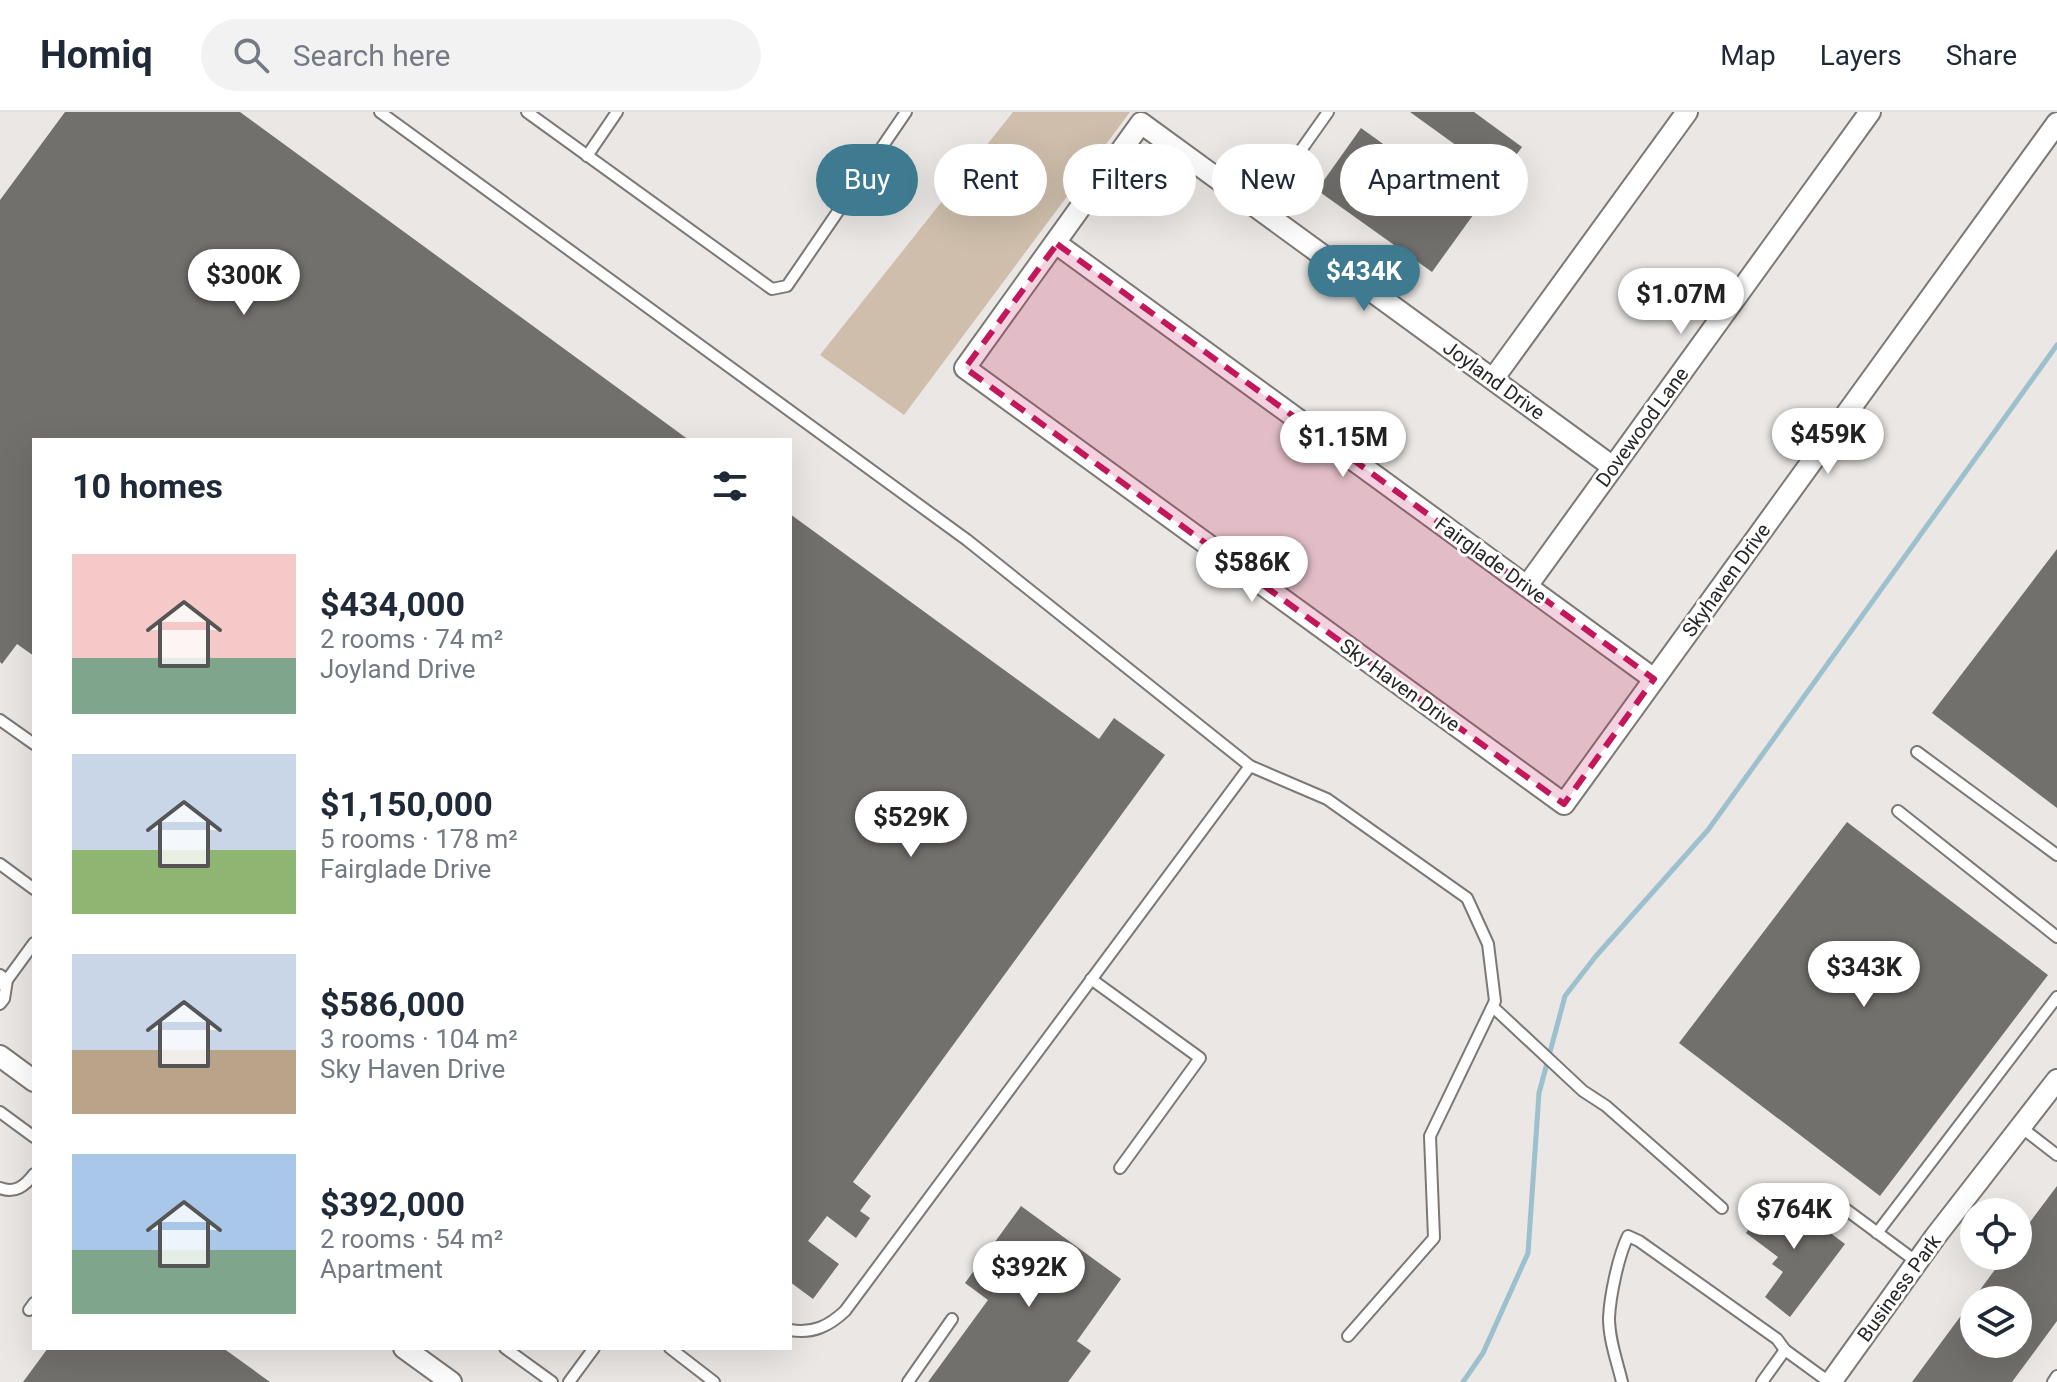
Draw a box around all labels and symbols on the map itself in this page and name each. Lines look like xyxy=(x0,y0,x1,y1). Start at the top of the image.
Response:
pin: $434K xyxy=(1308,245,1420,313)
pin: $300K xyxy=(188,249,300,317)
pin: $1.07M xyxy=(1616,268,1746,336)
street label: Joyland Drive xyxy=(1439,335,1549,425)
street label: Dovewood Lane xyxy=(1591,363,1693,491)
pin: $459K xyxy=(1772,408,1884,476)
pin: $1.15M xyxy=(1278,411,1408,479)
street label: Fairglade Drive xyxy=(1431,512,1551,608)
street label: Skyhaven Drive xyxy=(1677,519,1775,641)
pin: $586K xyxy=(1196,536,1308,604)
street label: Sky Haven Drive xyxy=(1335,633,1465,737)
pin: $529K xyxy=(855,791,967,859)
pin: $343K xyxy=(1808,941,1920,1009)
pin: $764K xyxy=(1738,1183,1850,1251)
street label: Business Park xyxy=(1852,1229,1946,1346)
pin: $392K xyxy=(973,1241,1085,1309)

